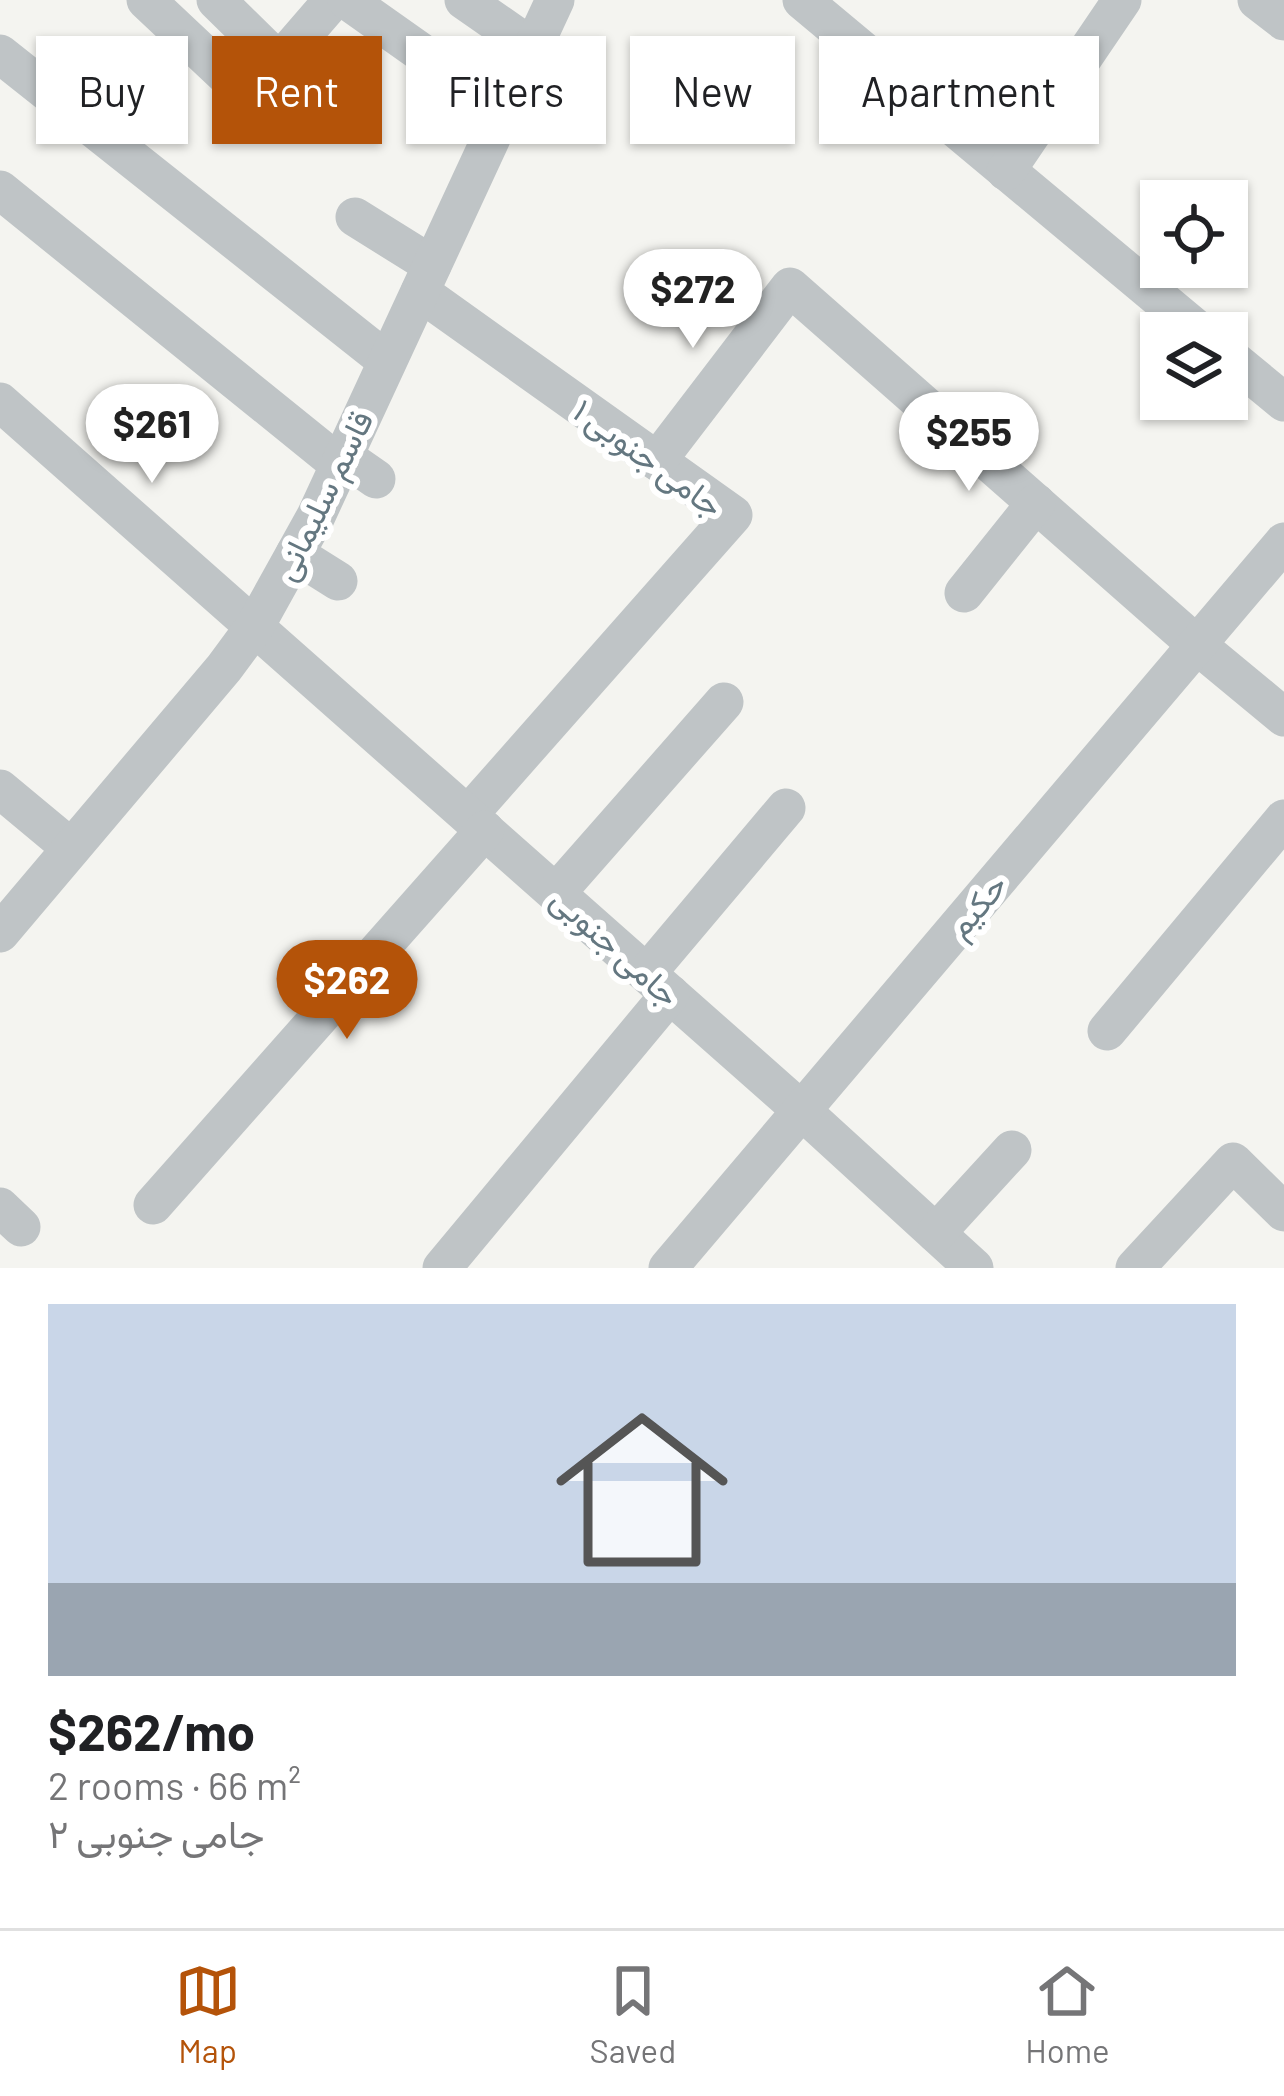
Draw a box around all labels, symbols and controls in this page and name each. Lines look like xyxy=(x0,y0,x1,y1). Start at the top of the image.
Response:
chip: Buy xyxy=(36,36,188,144)
chip: Rent xyxy=(212,36,382,144)
chip: Filters xyxy=(406,36,606,144)
chip: New xyxy=(630,36,795,144)
chip: Apartment xyxy=(819,36,1099,144)
map controls xyxy=(1140,180,1248,420)
button: locate xyxy=(1140,180,1248,288)
pin: $272 xyxy=(622,249,764,351)
text: $272 xyxy=(650,264,736,311)
button: layers xyxy=(1140,312,1248,420)
pin: $261 xyxy=(81,384,223,486)
street label: جامی جنوبی ۱ xyxy=(565,389,732,526)
pin: $255 xyxy=(898,392,1040,494)
text: $261 xyxy=(113,399,191,446)
street label: قاسم سلیمانی xyxy=(264,403,383,588)
text: $255 xyxy=(926,407,1012,454)
street label: حکیم xyxy=(938,865,1017,947)
street label: جامی جنوبی xyxy=(542,878,689,1016)
pin: $262 xyxy=(276,940,418,1042)
text: $262 xyxy=(304,955,390,1002)
icon: home xyxy=(534,1382,750,1598)
text: $262/mo xyxy=(48,1700,255,1761)
text: 2 rooms · 66 m² xyxy=(48,1761,301,1808)
text: جامی جنوبی ۲ xyxy=(48,1809,264,1856)
tab: Map xyxy=(175,1958,241,2070)
tab: Saved xyxy=(590,1958,676,2070)
tab: Home xyxy=(1025,1958,1109,2070)

